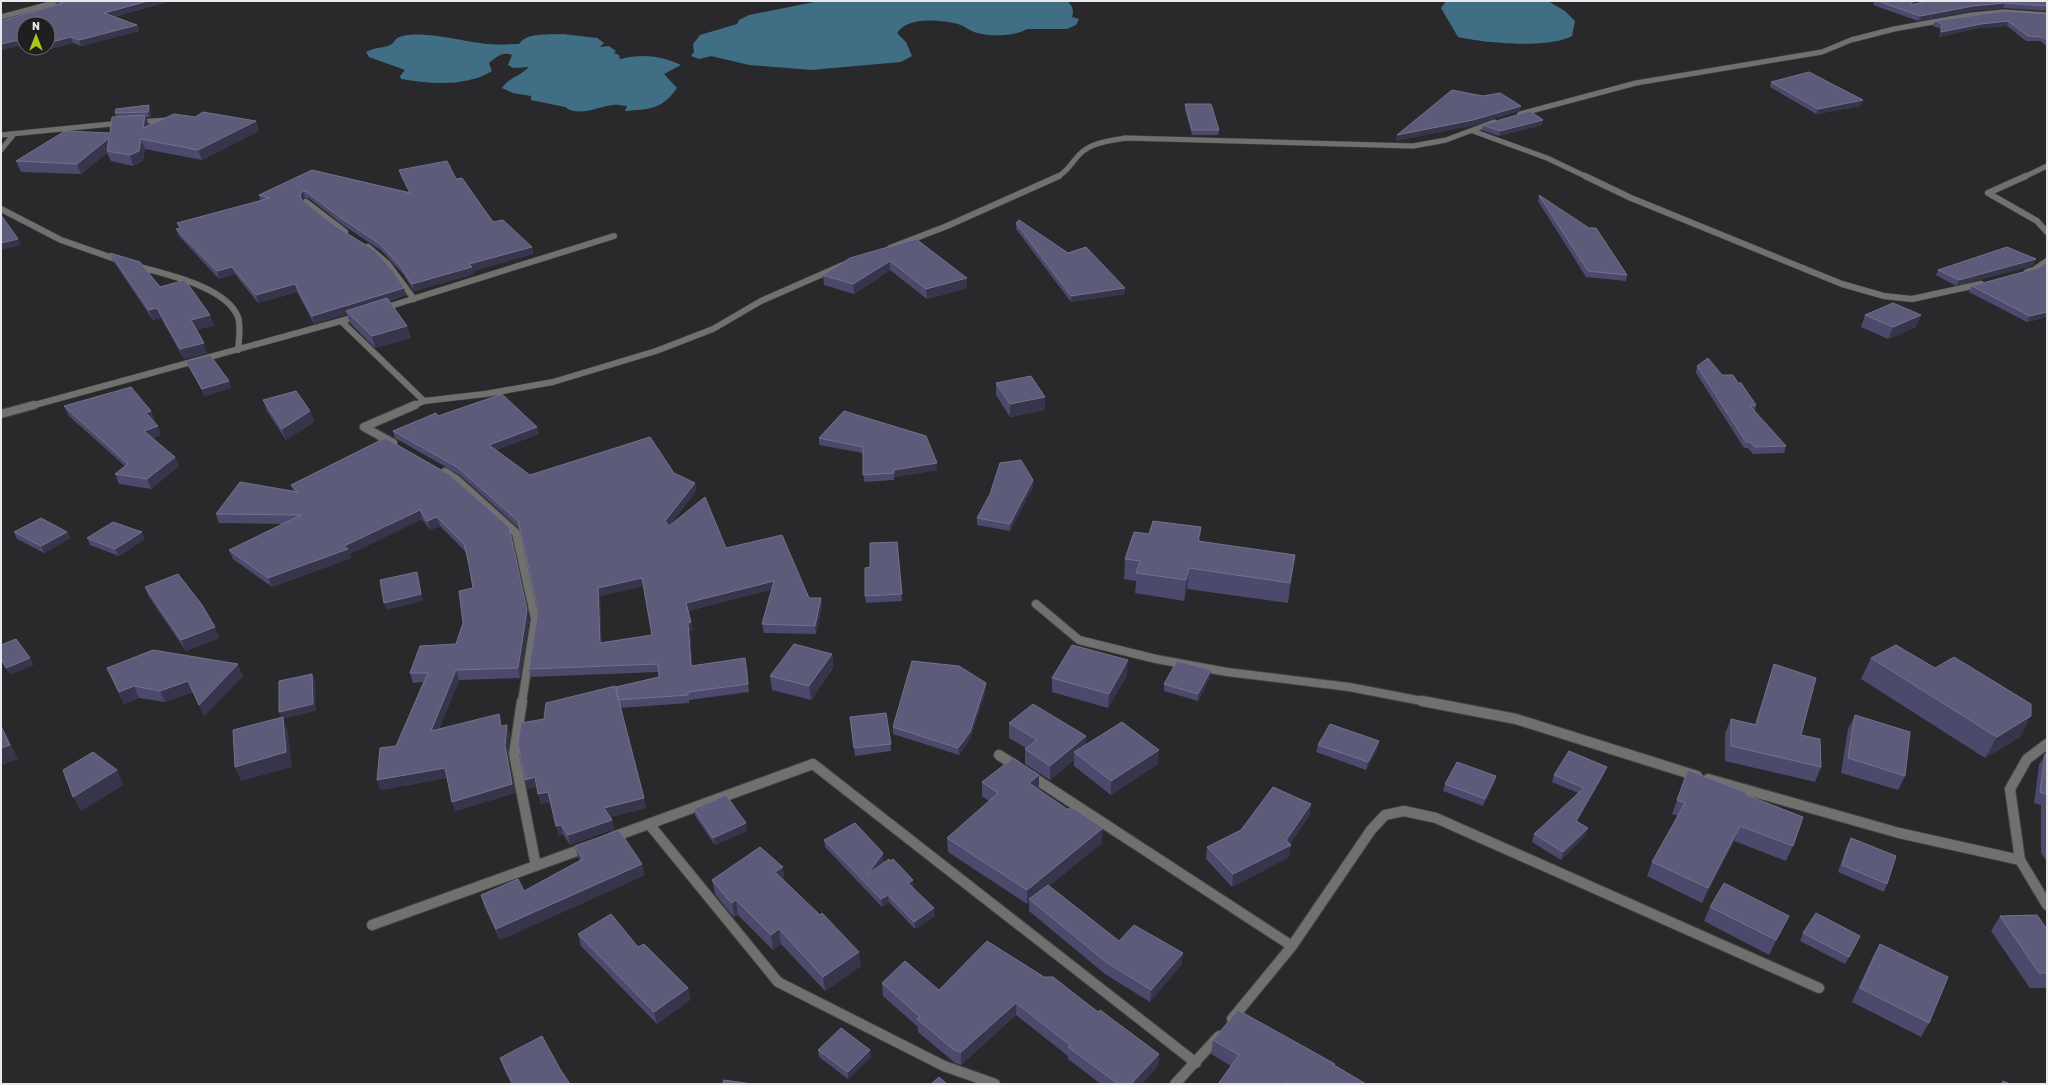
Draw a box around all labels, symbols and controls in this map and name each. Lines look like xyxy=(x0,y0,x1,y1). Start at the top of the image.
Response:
north arrow xyxy=(16,16,56,56)
text: N xyxy=(32,20,40,33)

